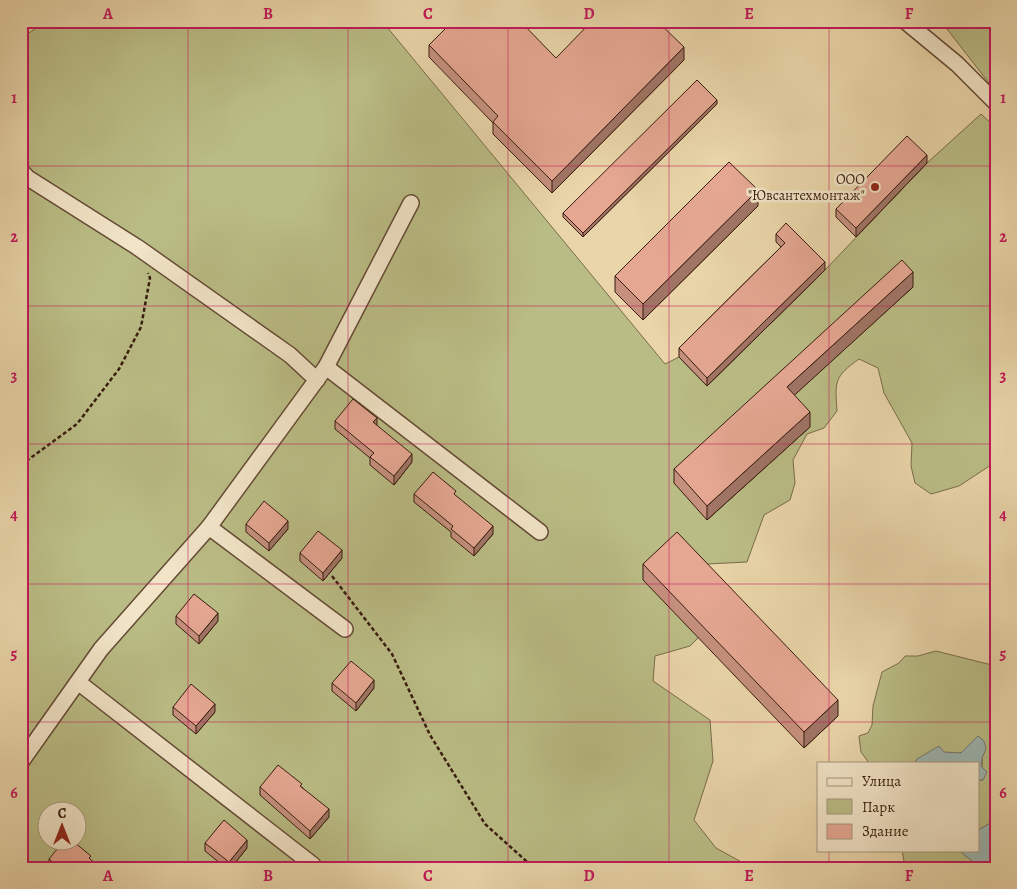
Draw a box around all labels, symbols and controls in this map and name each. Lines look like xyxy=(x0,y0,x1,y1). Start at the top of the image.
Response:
text: A xyxy=(102,3,114,25)
text: B xyxy=(263,3,273,25)
text: C xyxy=(423,3,433,25)
text: D xyxy=(583,3,595,25)
text: E xyxy=(744,3,754,25)
text: F xyxy=(905,3,914,25)
text: 1 xyxy=(11,87,17,109)
text: 1 xyxy=(1000,87,1006,109)
place label: ООО "Ювсантехмонтаж" xyxy=(748,170,865,205)
marker: ООО "Ювсантехмонтаж" xyxy=(869,181,881,193)
text: 2 xyxy=(10,226,18,248)
text: 2 xyxy=(999,226,1007,248)
text: 3 xyxy=(11,365,18,387)
text: 3 xyxy=(1000,365,1007,387)
text: 4 xyxy=(10,504,18,526)
text: 4 xyxy=(999,504,1007,526)
text: 5 xyxy=(11,643,18,665)
text: 5 xyxy=(1000,643,1007,665)
legend xyxy=(817,762,980,852)
text: Улица xyxy=(862,771,901,791)
text: 6 xyxy=(10,782,18,804)
text: 6 xyxy=(999,782,1007,804)
text: Парк xyxy=(862,797,895,817)
north arrow xyxy=(38,802,88,852)
text: С xyxy=(58,804,67,823)
text: Здание xyxy=(862,821,909,841)
text: A xyxy=(102,865,114,887)
text: B xyxy=(263,865,273,887)
text: C xyxy=(423,865,433,887)
text: D xyxy=(583,865,595,887)
text: E xyxy=(744,865,754,887)
text: F xyxy=(905,865,914,887)

